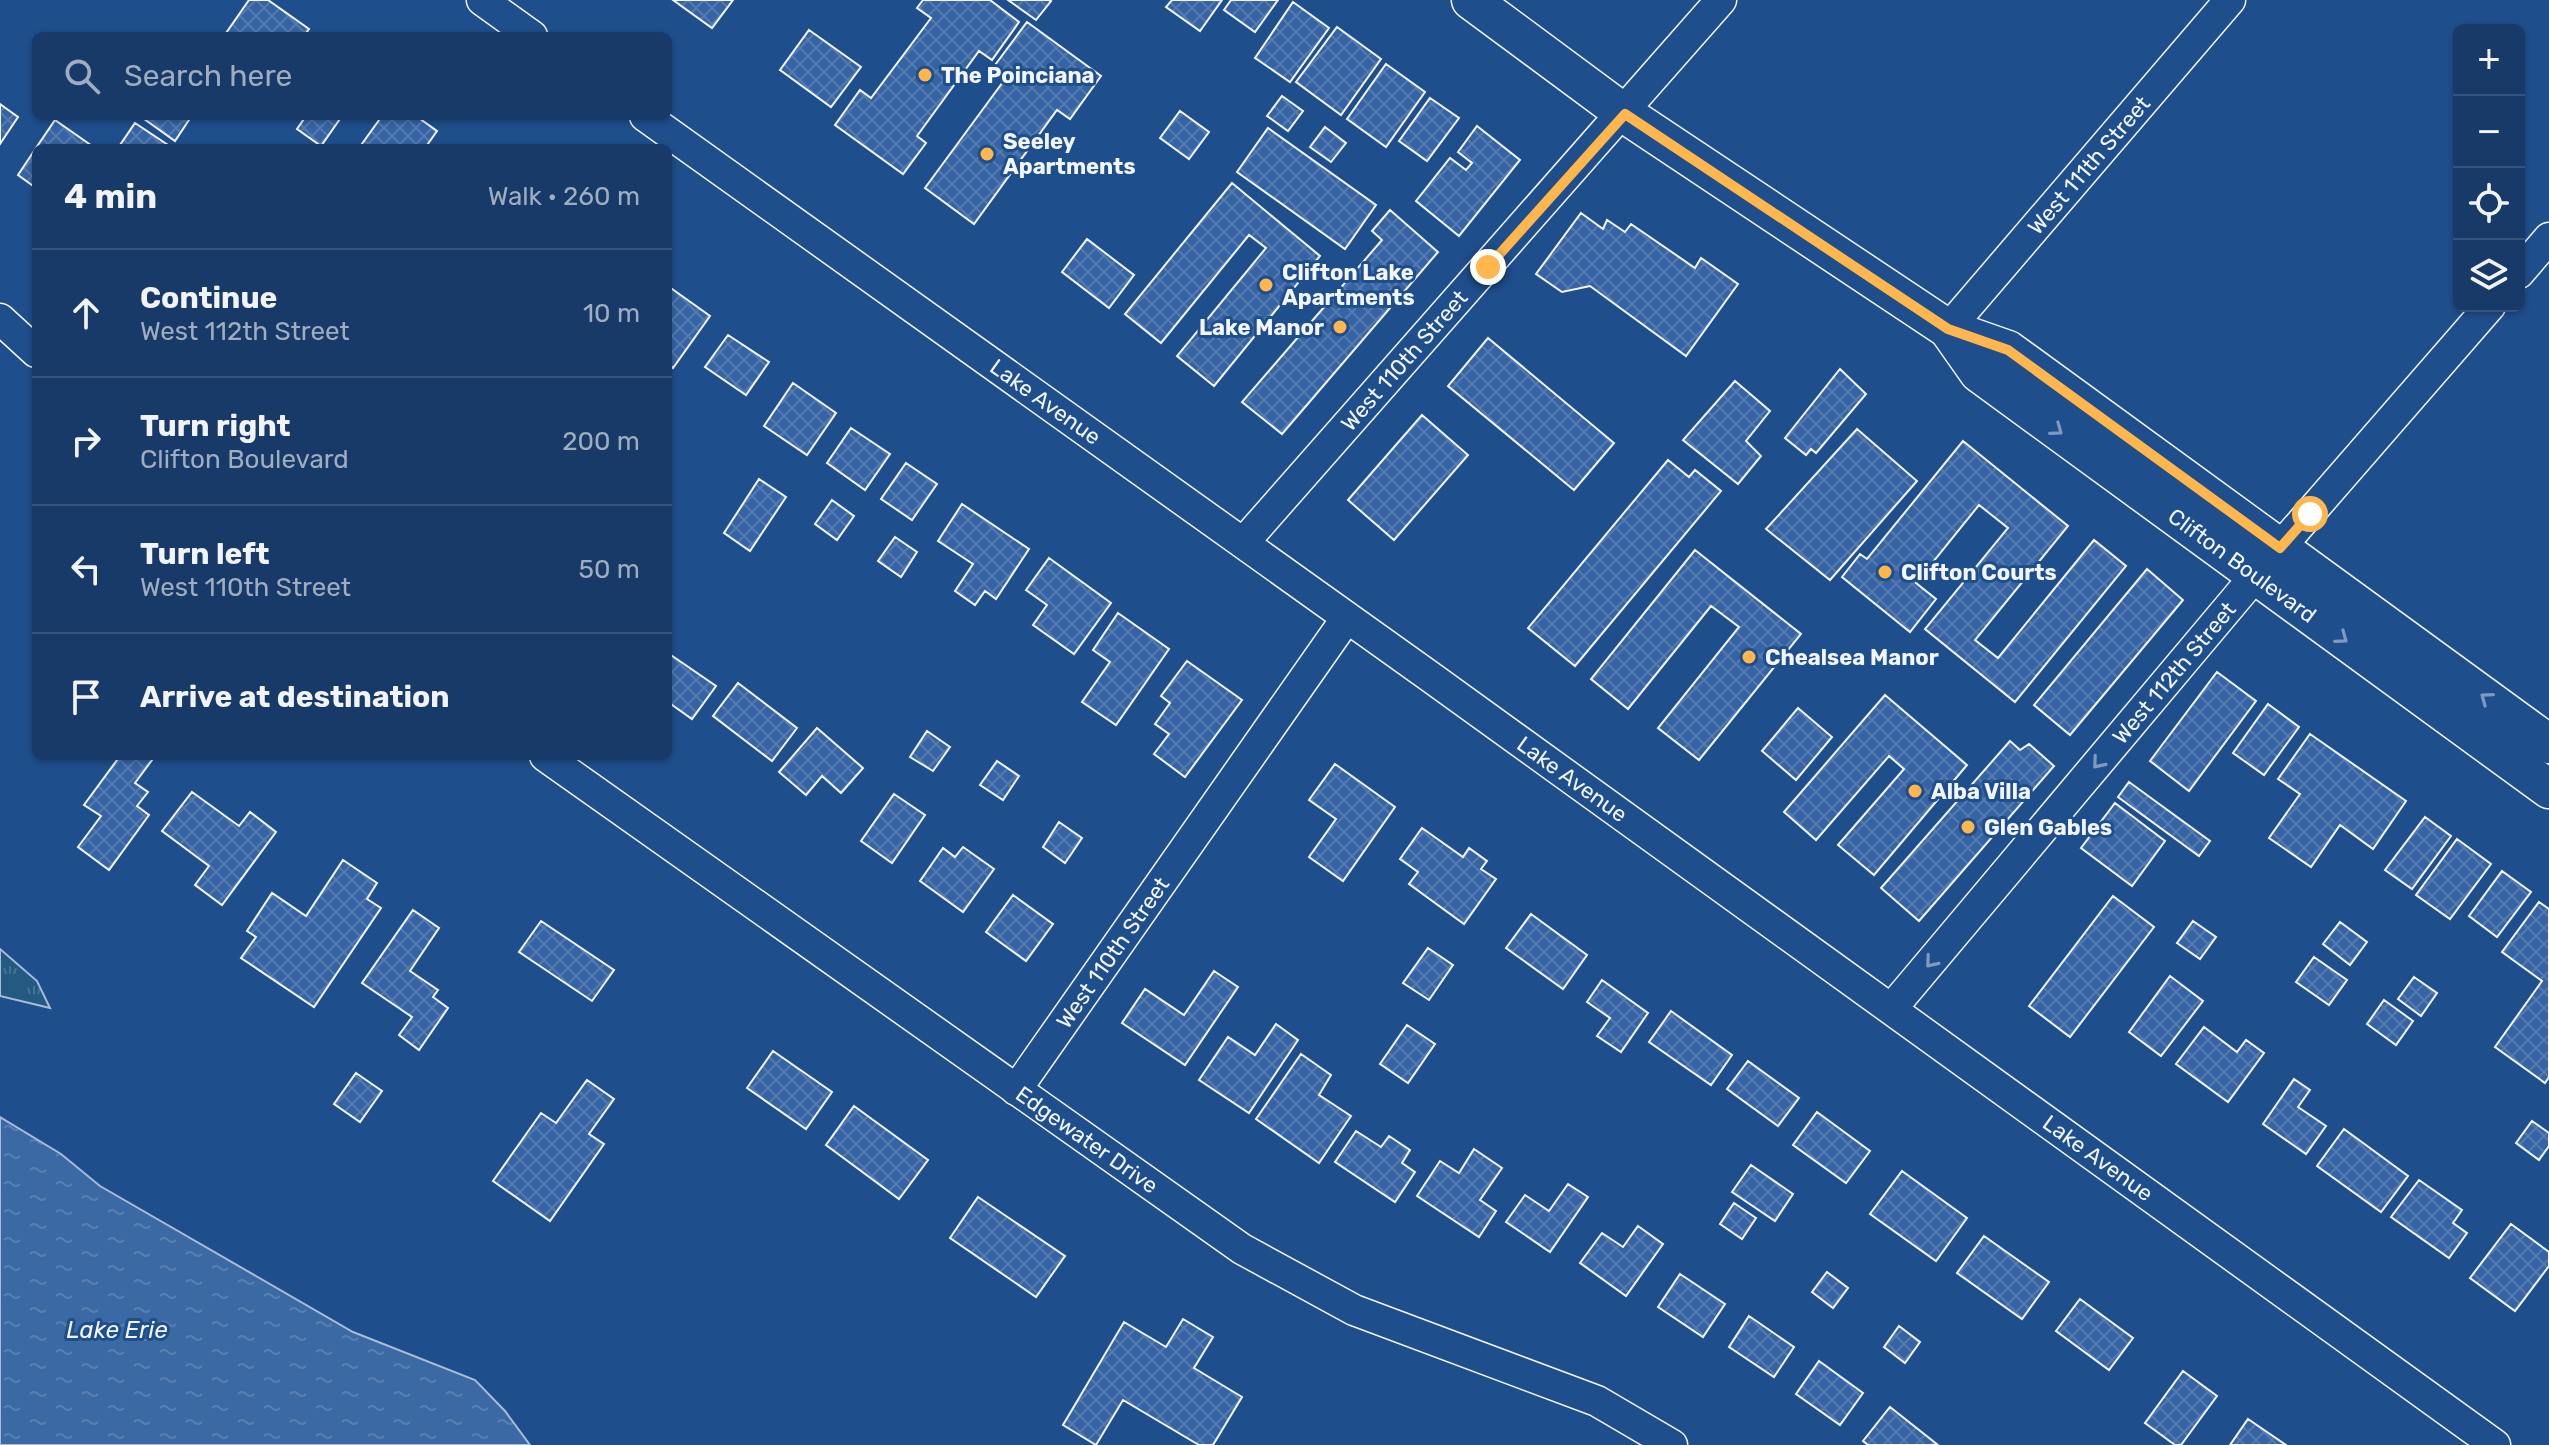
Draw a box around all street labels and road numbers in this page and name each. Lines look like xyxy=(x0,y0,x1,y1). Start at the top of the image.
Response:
street label: West 111th Street xyxy=(2022,90,2156,240)
street label: West 110th Street xyxy=(1335,284,1473,436)
street label: Lake Avenue xyxy=(985,353,1106,450)
street label: Clifton Boulevard xyxy=(2163,502,2322,628)
street label: West 112th Street xyxy=(2106,596,2242,749)
street label: Lake Avenue xyxy=(1512,730,1633,828)
street label: West 110th Street xyxy=(1050,871,1175,1033)
street label: Edgewater Drive xyxy=(1011,1080,1163,1199)
street label: Lake Avenue xyxy=(2038,1109,2159,1207)

